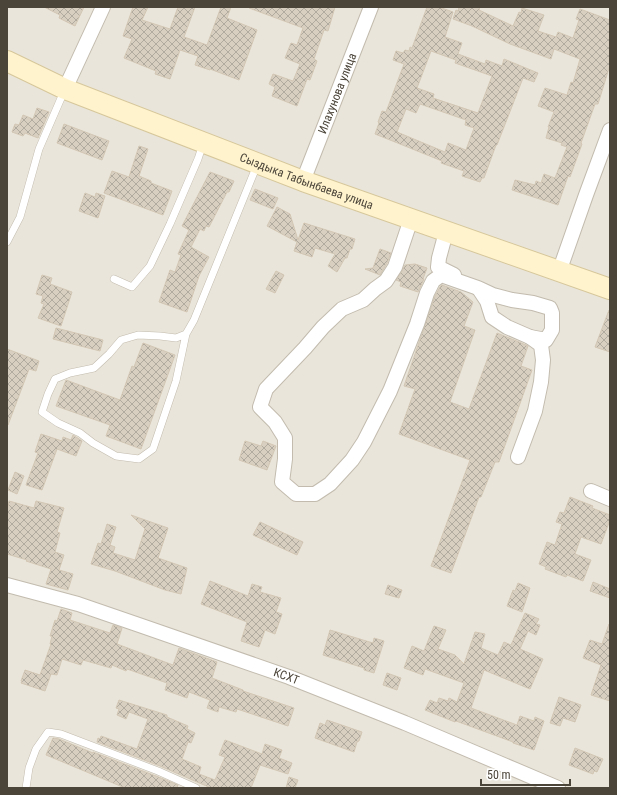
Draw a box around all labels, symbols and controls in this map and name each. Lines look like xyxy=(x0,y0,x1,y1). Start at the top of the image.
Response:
street label: Илахунова улица xyxy=(315,51,359,136)
street label: Сыздыка Табынбаева улица xyxy=(238,150,375,212)
street label: КСХТ xyxy=(272,665,301,687)
scale bar xyxy=(481,761,570,787)
text: 50 m xyxy=(487,768,511,782)

